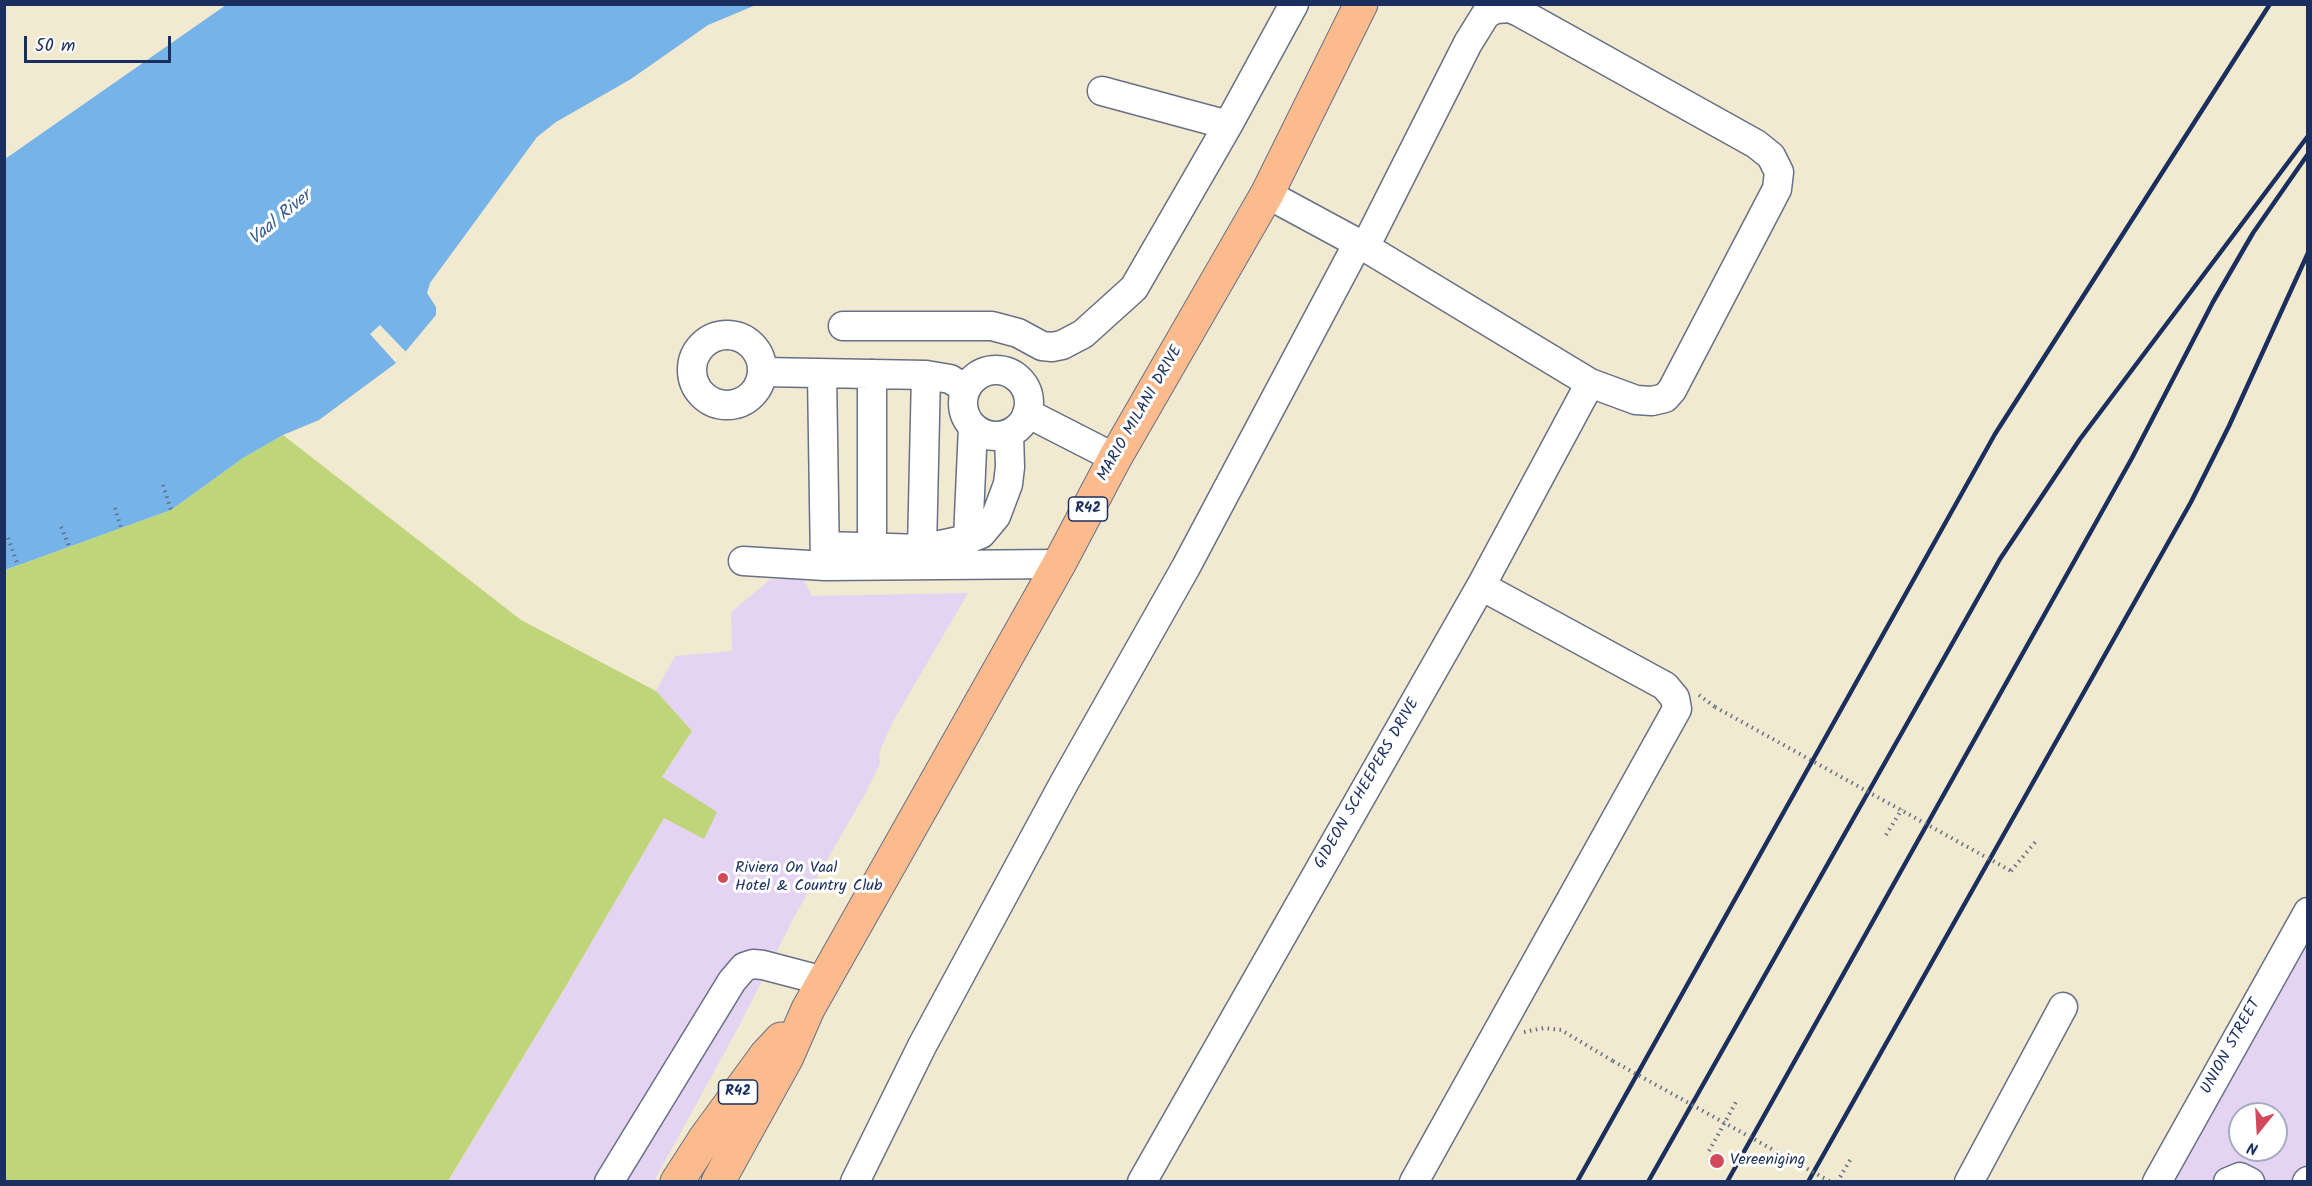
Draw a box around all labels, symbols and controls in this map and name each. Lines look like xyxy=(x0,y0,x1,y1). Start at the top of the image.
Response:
scale bar xyxy=(27,24,174,62)
text: 50 m xyxy=(35,32,75,61)
water label: Vaal River xyxy=(246,187,316,251)
street label: MARIO MILANI DRIVE xyxy=(1094,343,1188,485)
road number: R42 xyxy=(1068,497,1108,521)
street label: GIDEON SCHEEPERS DRIVE xyxy=(1311,695,1425,873)
place label: Riviera On Vaal Hotel & Country Club xyxy=(735,859,882,897)
marker: Riviera On Vaal Hotel & Country Club xyxy=(716,871,730,885)
street label: UNION STREET xyxy=(2198,996,2266,1098)
road number: R42 xyxy=(718,1080,758,1104)
north arrow xyxy=(2228,1102,2288,1162)
text: N xyxy=(2244,1134,2262,1161)
place label: Vereeniging xyxy=(1730,1151,1805,1171)
marker: Vereeniging xyxy=(1708,1152,1726,1170)

